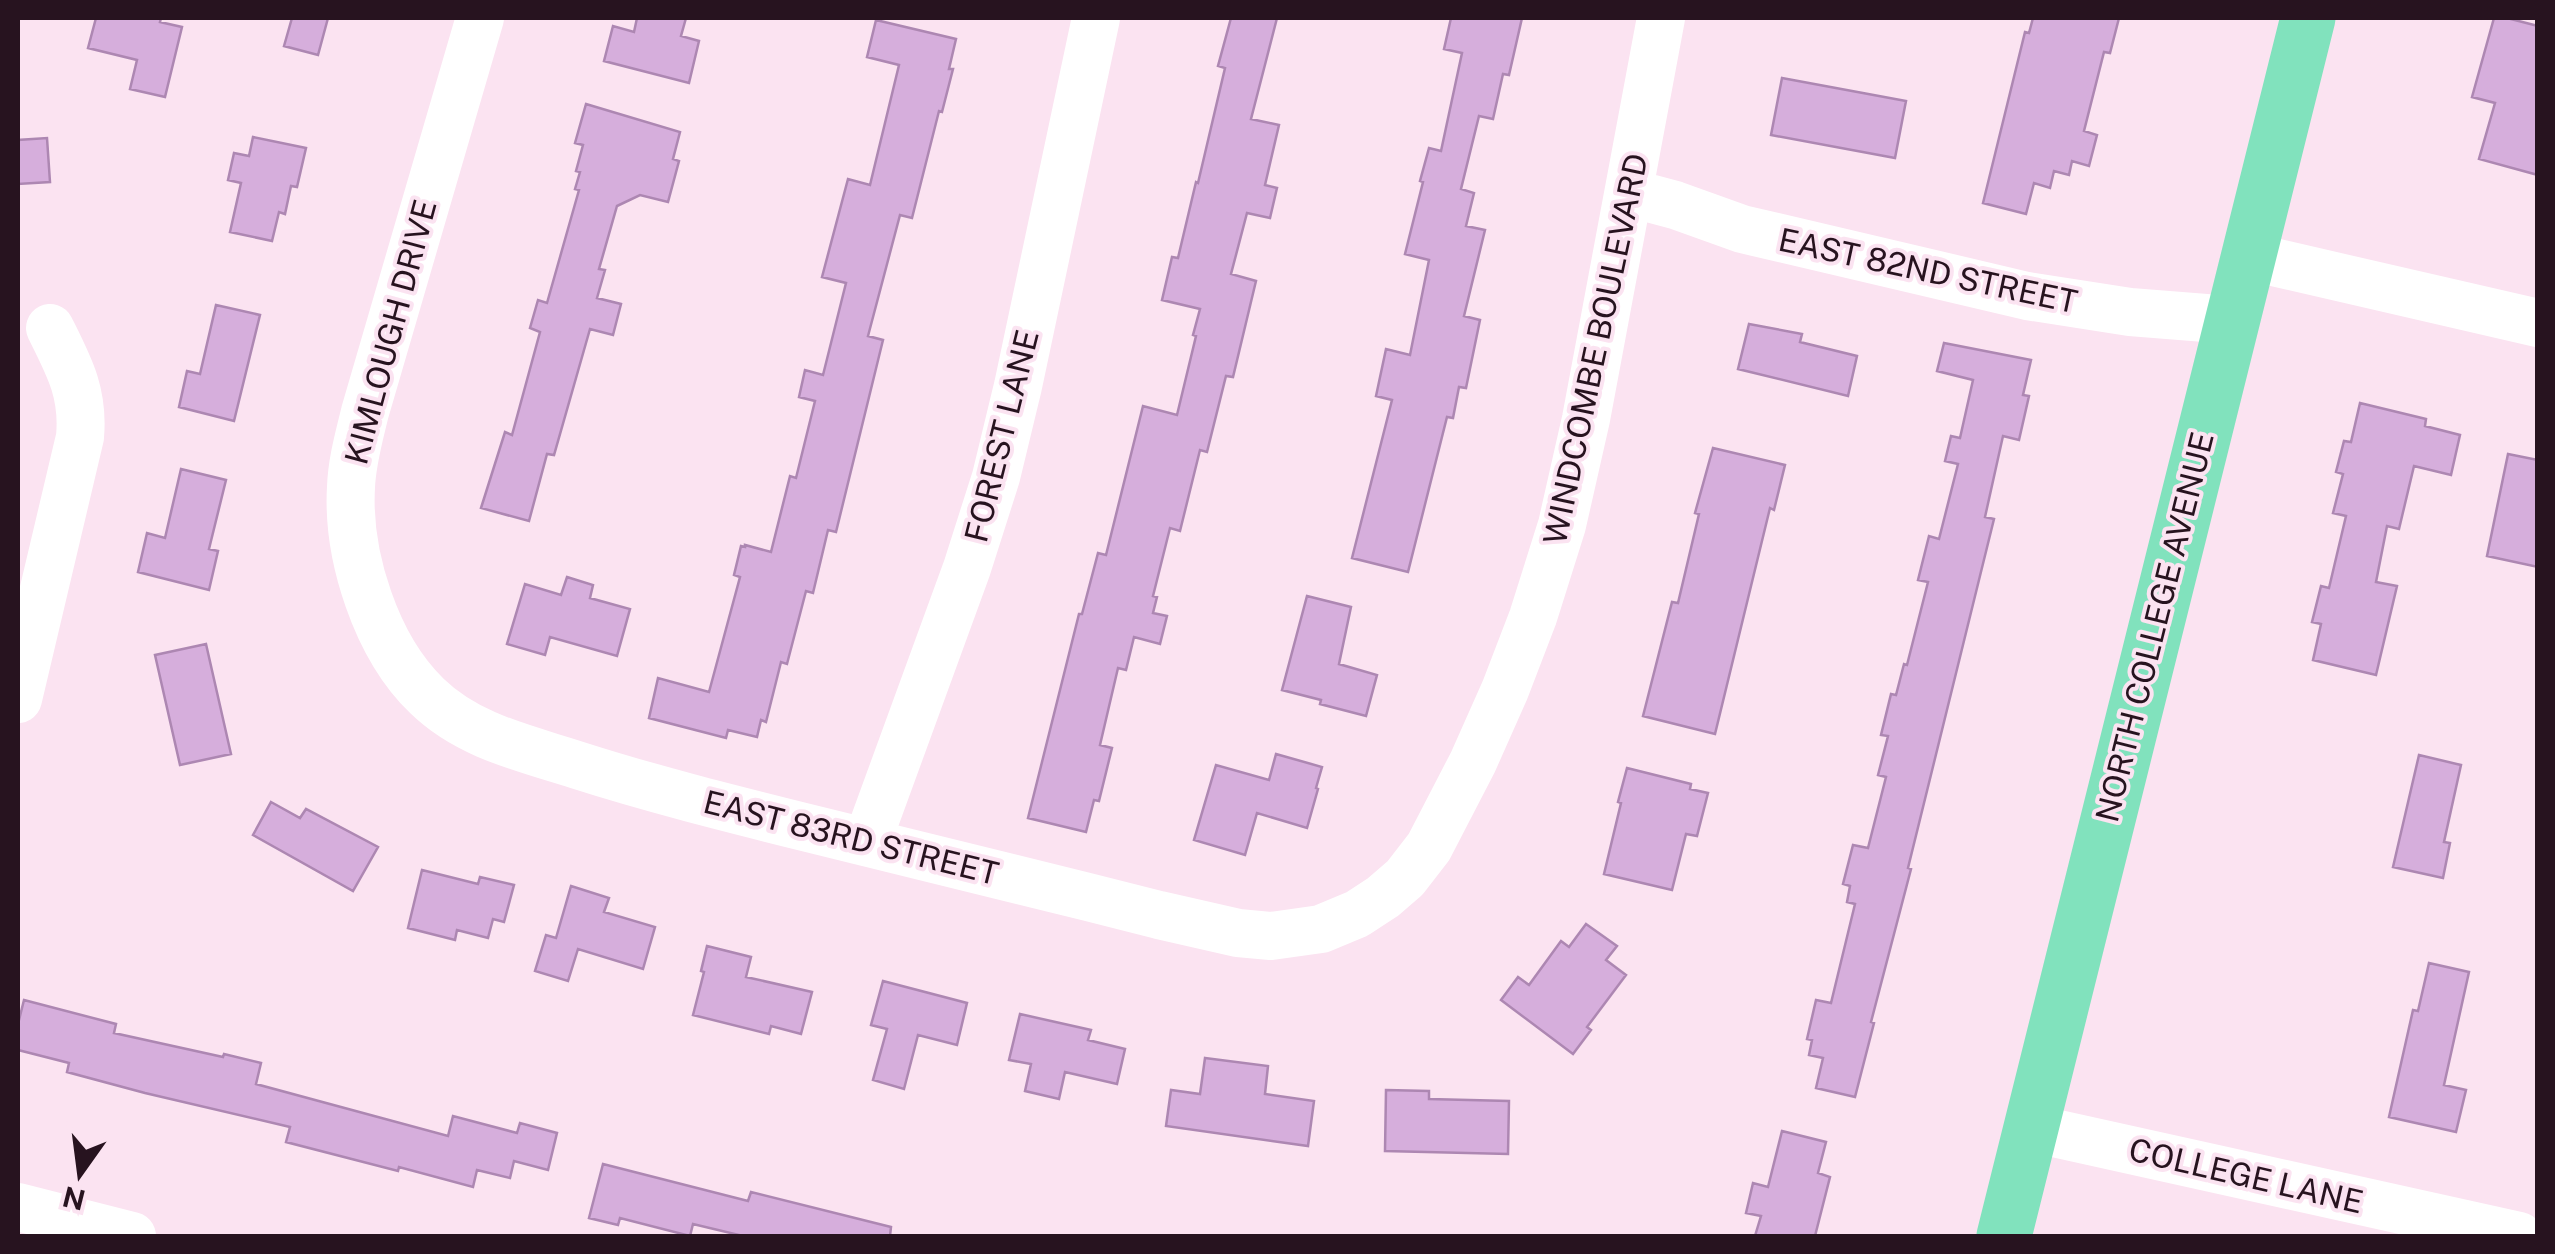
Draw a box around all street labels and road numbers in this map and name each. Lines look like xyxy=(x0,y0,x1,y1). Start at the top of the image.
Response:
street label: WINDCOMBE BOULEVARD xyxy=(1536,150,1655,548)
street label: KIMLOUGH DRIVE xyxy=(337,195,444,468)
street label: EAST 82ND STREET xyxy=(1775,221,2081,320)
street label: FOREST LANE xyxy=(957,326,1046,546)
street label: NORTH COLLEGE AVENUE xyxy=(2088,428,2221,826)
street label: EAST 83RD STREET xyxy=(700,783,1003,892)
street label: COLLEGE LANE xyxy=(2125,1131,2367,1220)

